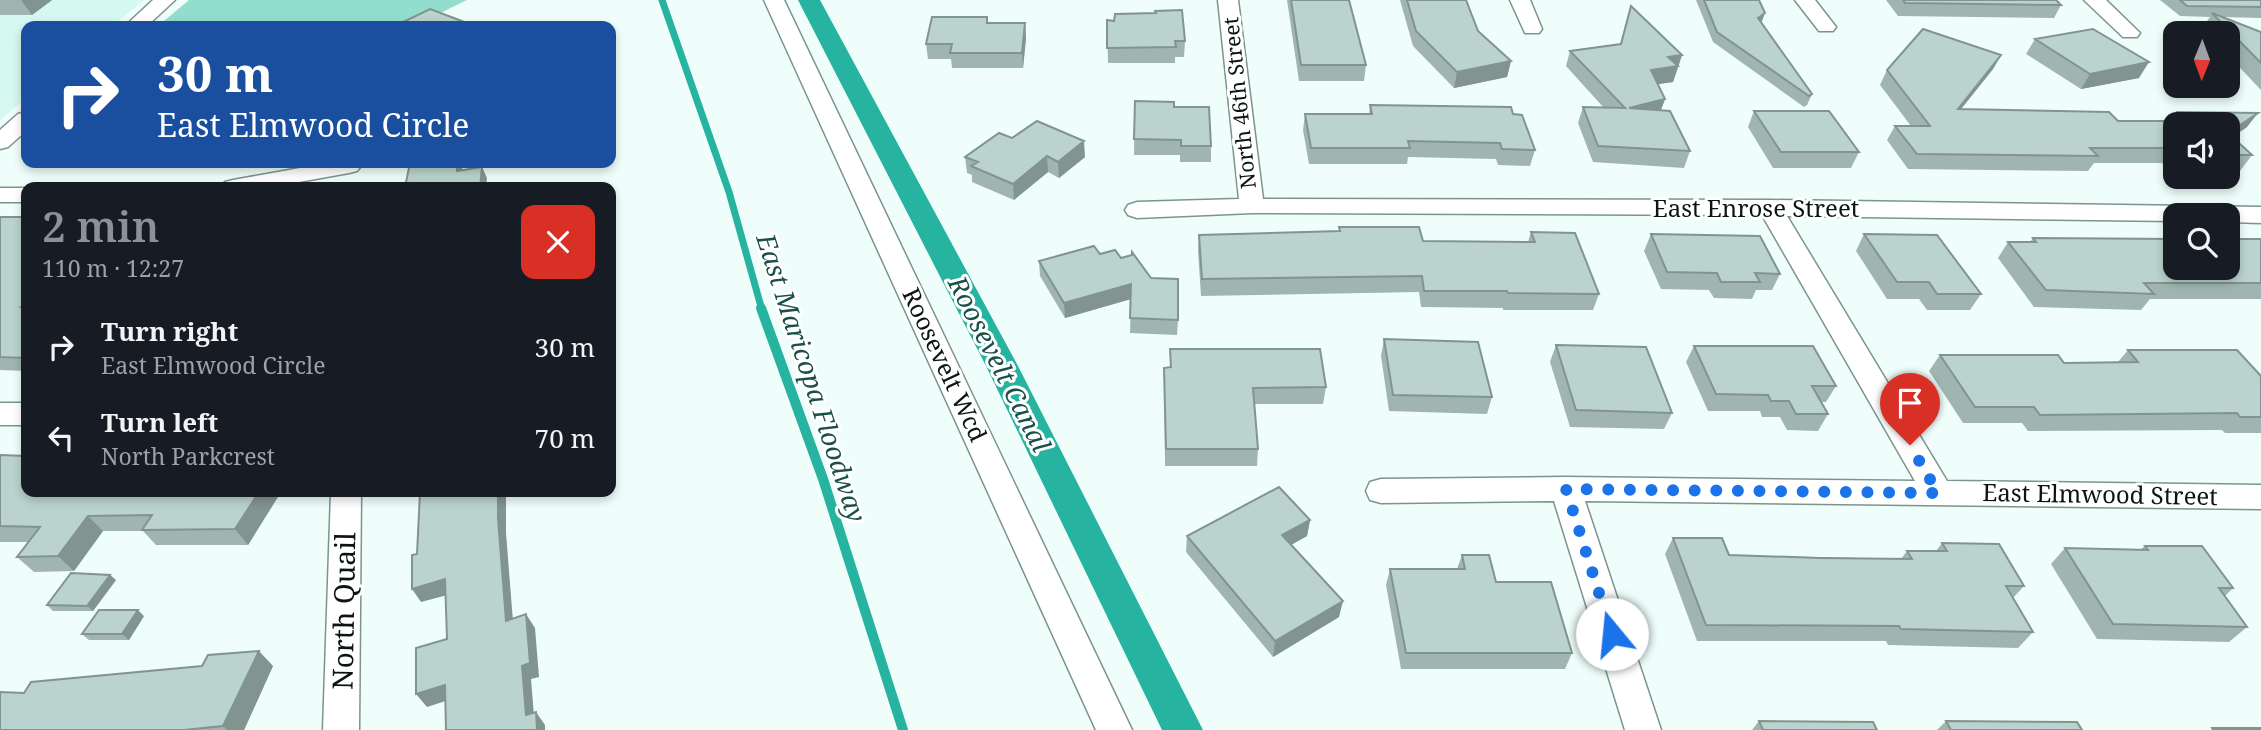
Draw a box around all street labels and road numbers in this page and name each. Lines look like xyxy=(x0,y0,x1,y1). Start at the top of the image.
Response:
street label: North 46th Street xyxy=(1216,16,1262,190)
street label: East Enrose Street xyxy=(1653,191,1859,224)
street label: Roosevelt Wcd xyxy=(895,282,996,447)
street label: East Elmwood Street xyxy=(1982,475,2218,512)
street label: North Quail xyxy=(323,532,363,690)

